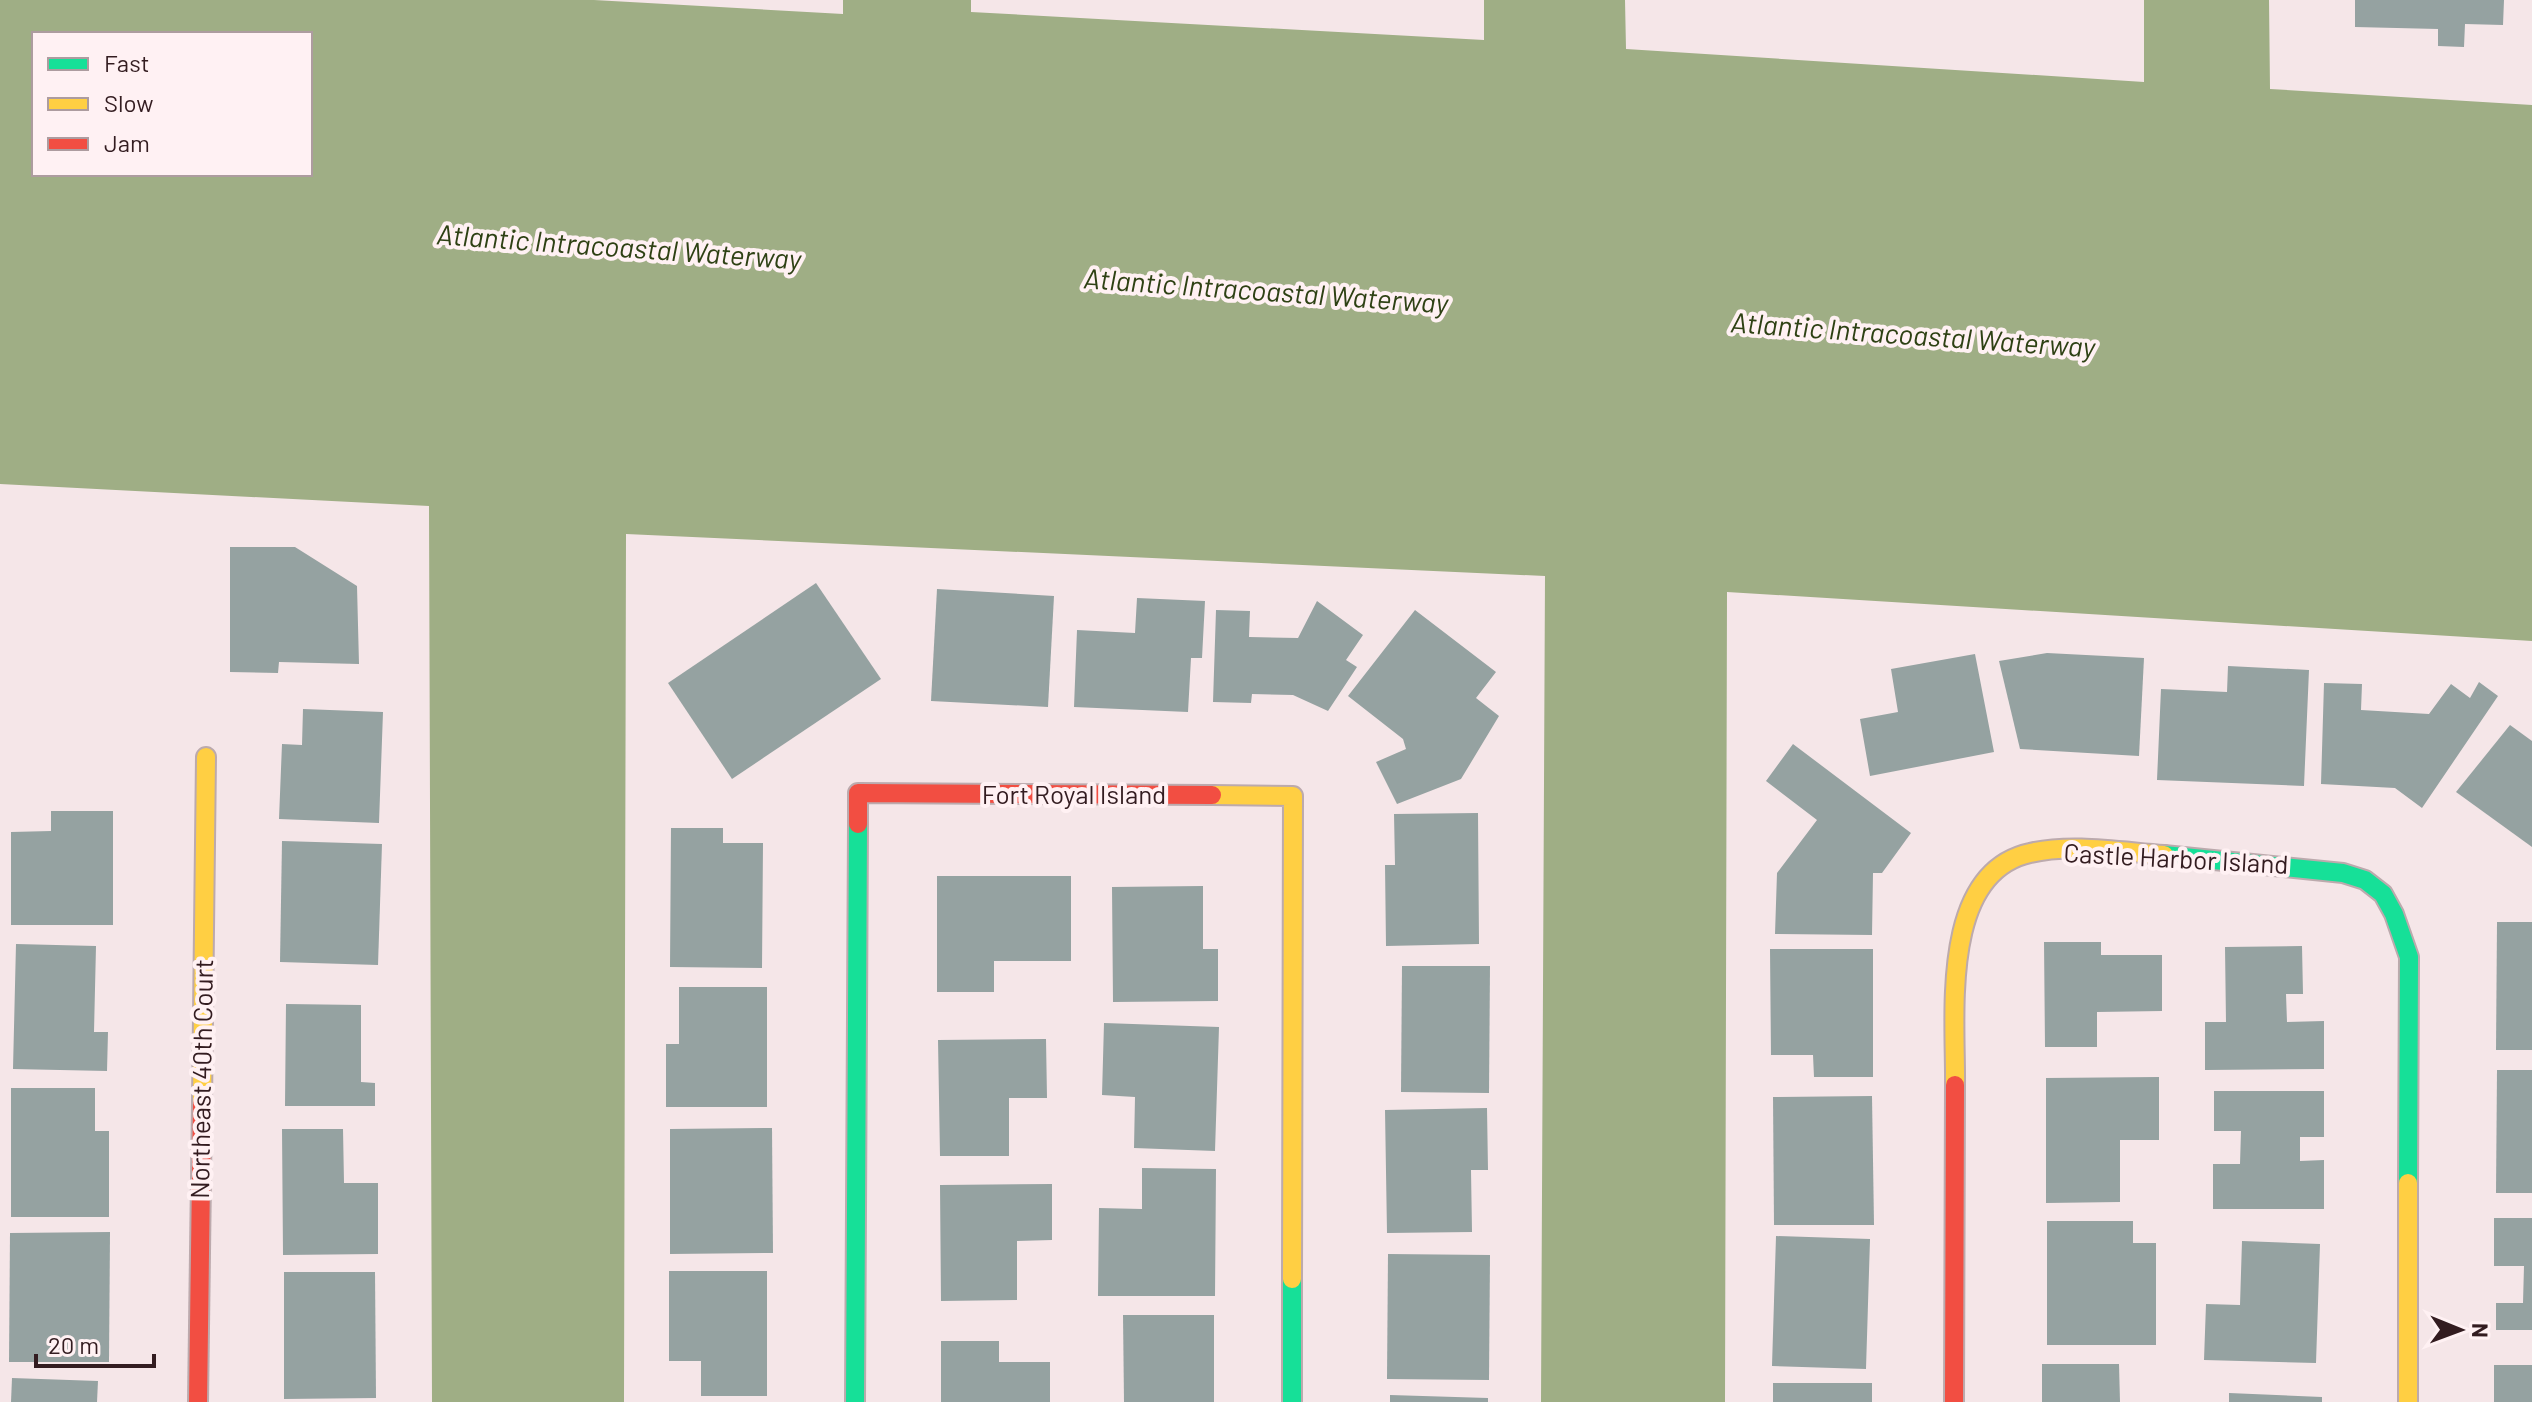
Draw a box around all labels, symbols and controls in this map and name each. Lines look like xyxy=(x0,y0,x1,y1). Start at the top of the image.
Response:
legend xyxy=(32,32,312,176)
text: Fast xyxy=(104,48,149,77)
text: Slow xyxy=(104,88,153,117)
text: Jam xyxy=(104,128,150,157)
water label: Atlantic Intracoastal Waterway xyxy=(436,216,804,276)
water label: Atlantic Intracoastal Waterway xyxy=(1083,260,1451,320)
water label: Atlantic Intracoastal Waterway xyxy=(1730,304,2098,364)
street label: Fort Royal Island xyxy=(982,778,1166,809)
street label: Castle Harbor Island xyxy=(2063,836,2289,879)
street label: Northeast 40th Court xyxy=(183,959,218,1199)
north arrow xyxy=(2420,1290,2500,1370)
scale bar xyxy=(36,1318,154,1368)
text: N xyxy=(2468,1323,2494,1338)
text: 20 m xyxy=(48,1330,99,1359)

